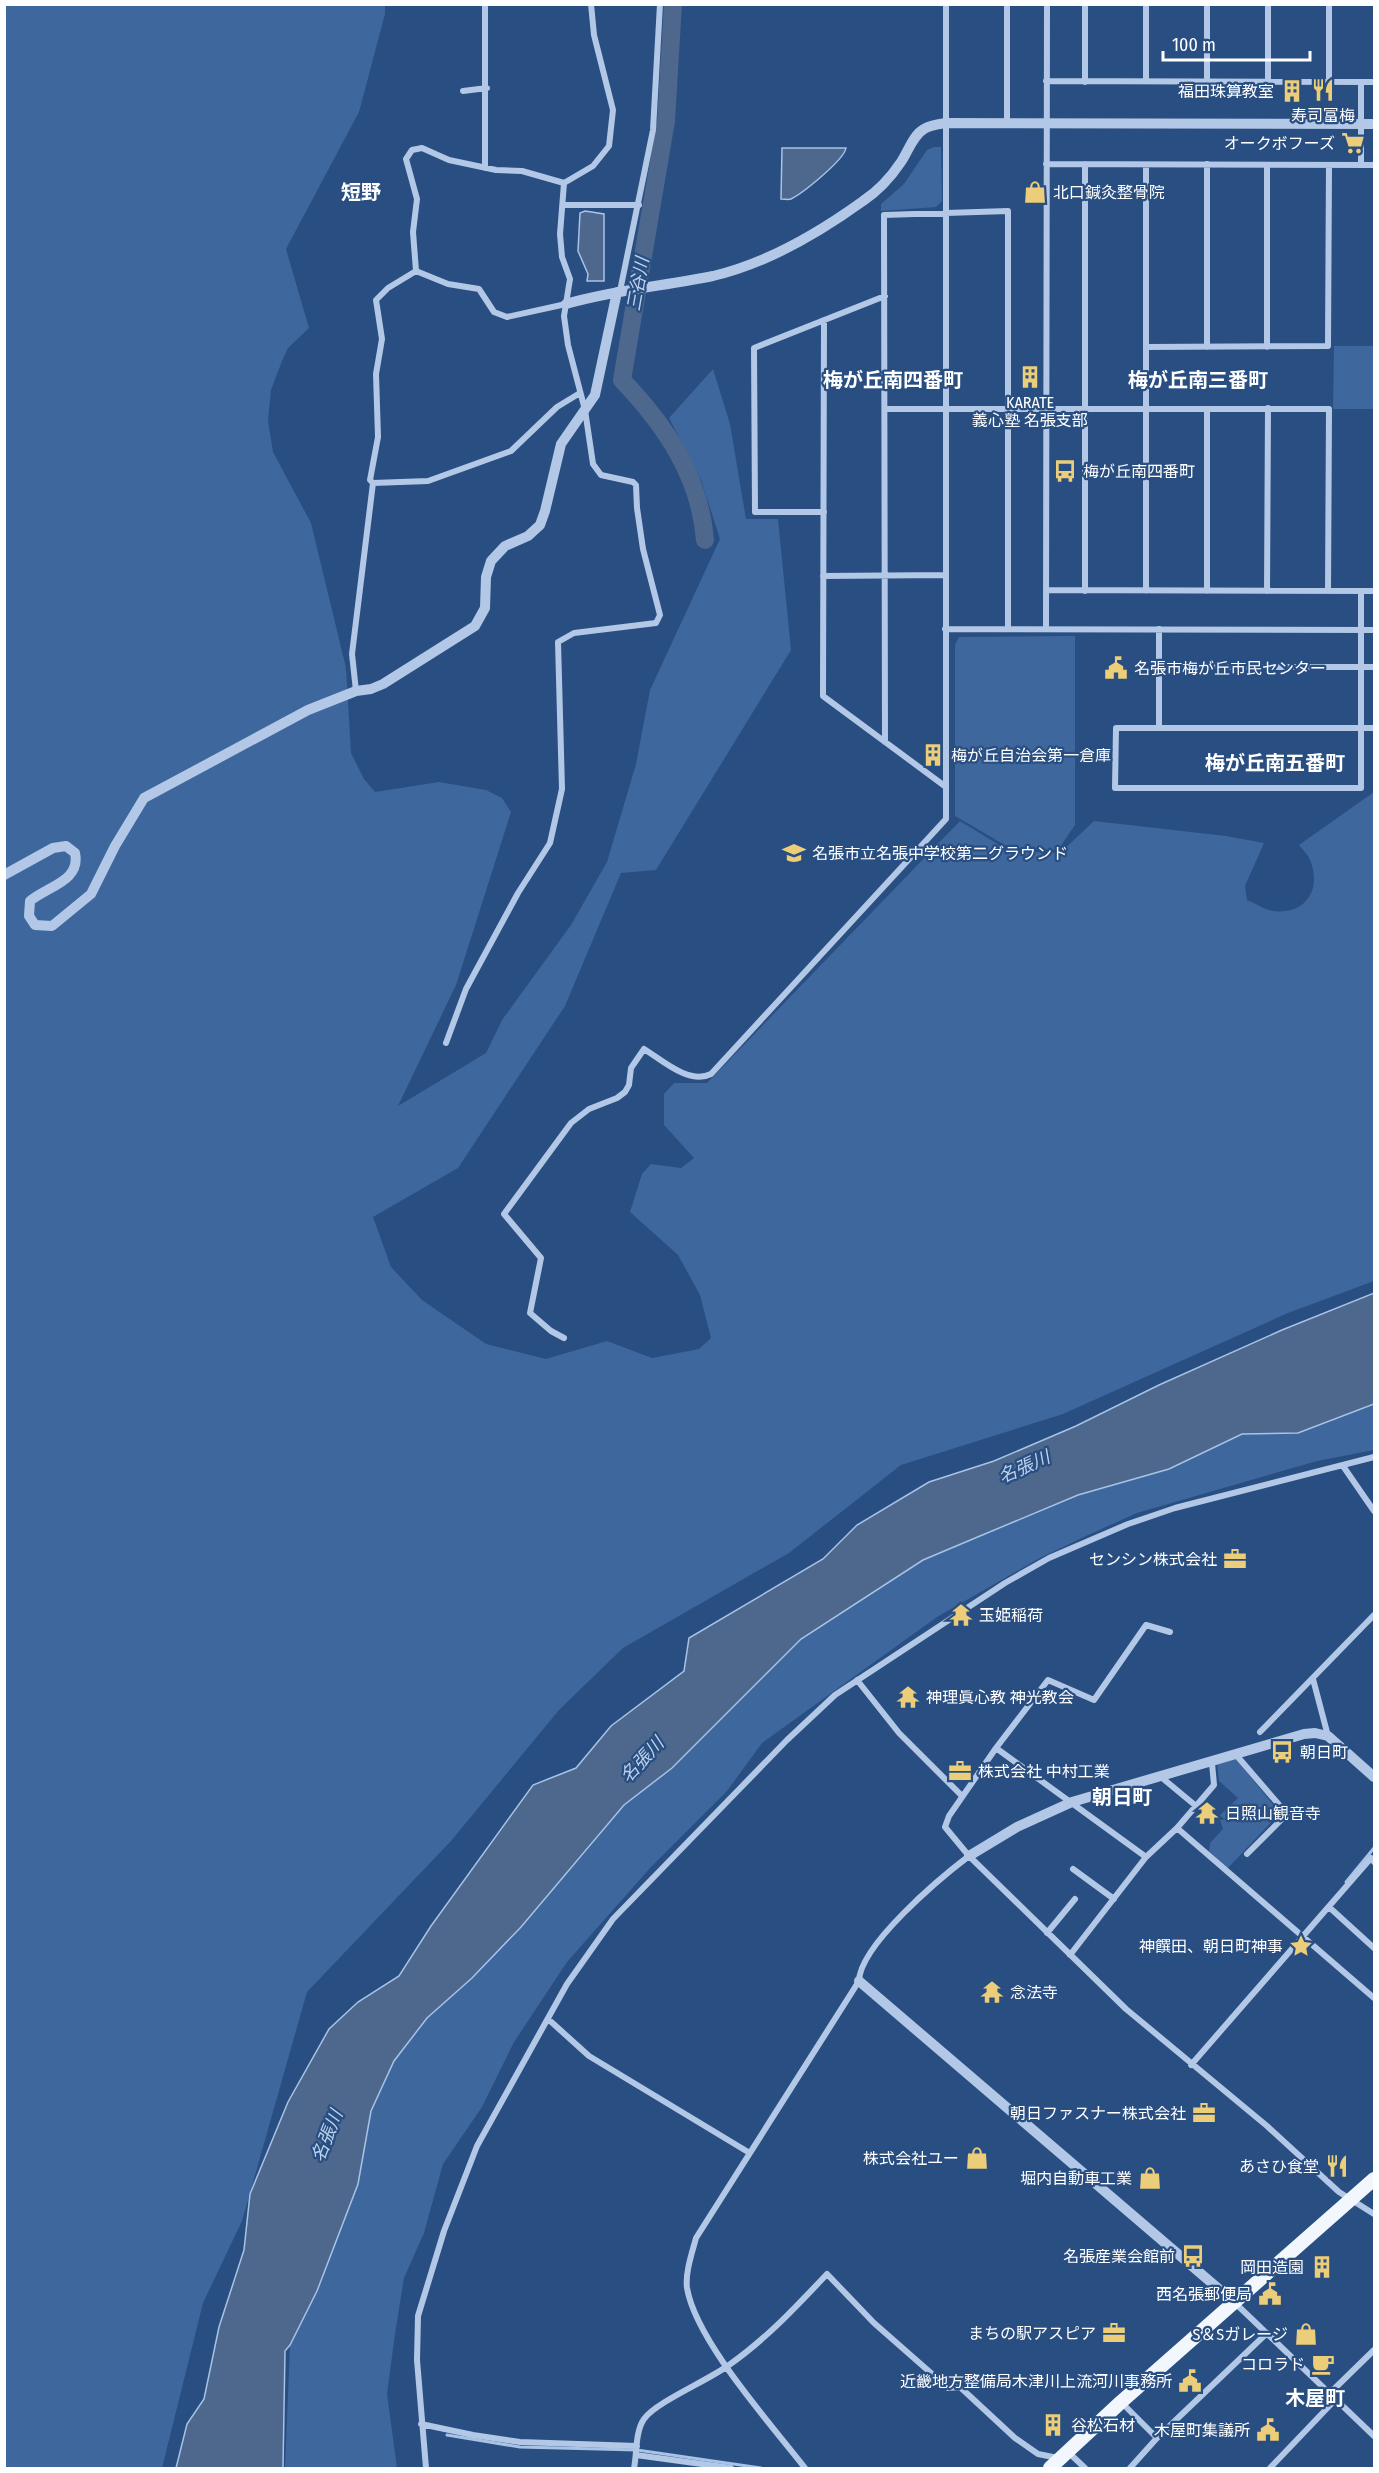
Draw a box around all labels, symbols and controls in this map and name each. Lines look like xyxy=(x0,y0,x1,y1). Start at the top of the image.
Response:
scale bar xyxy=(1163,24,1310,62)
text: 100 m xyxy=(1172,34,1216,56)
restaurant icon: 寿司富梅 xyxy=(1310,77,1336,103)
building icon: 福田珠算教室 xyxy=(1279,78,1305,104)
place label: 福田珠算教室 xyxy=(1178,82,1274,101)
place label: 寿司富梅 xyxy=(1291,106,1355,125)
supermarket icon: オークボフーズ xyxy=(1340,130,1366,156)
place label: オークボフーズ xyxy=(1224,134,1335,153)
shop icon: 北口鍼灸整骨院 xyxy=(1022,179,1048,205)
district label: 短野 xyxy=(341,180,381,204)
place label: 北口鍼灸整骨院 xyxy=(1053,183,1165,202)
water label: 三谷川 xyxy=(622,254,654,312)
building icon: KARATE 義心塾 名張支部 xyxy=(1017,364,1043,390)
district label: 梅が丘南四番町 xyxy=(823,368,963,392)
district label: 梅が丘南三番町 xyxy=(1128,368,1268,392)
place label: KARATE 義心塾 名張支部 xyxy=(972,393,1088,430)
bus stop icon: 梅が丘南四番町 xyxy=(1052,458,1078,484)
place label: 梅が丘南四番町 xyxy=(1083,462,1195,481)
public building icon: 名張市梅が丘市民センター xyxy=(1103,655,1129,681)
place label: 名張市梅が丘市民センター xyxy=(1134,659,1326,678)
building icon: 梅が丘自治会第一倉庫 xyxy=(920,742,946,768)
place label: 梅が丘自治会第一倉庫 xyxy=(951,746,1111,765)
district label: 梅が丘南五番町 xyxy=(1205,751,1345,775)
school or university icon: 名張市立名張中学校第二グラウンド xyxy=(781,840,807,866)
place label: 名張市立名張中学校第二グラウンド xyxy=(812,844,1068,863)
water label: 名張川 xyxy=(995,1445,1055,1488)
office icon: センシン株式会社 xyxy=(1222,1546,1248,1572)
place label: センシン株式会社 xyxy=(1089,1550,1217,1569)
temple icon: 玉姫稲荷 xyxy=(948,1602,974,1628)
place label: 玉姫稲荷 xyxy=(979,1606,1043,1625)
temple icon: 神理眞心教 神光教会 xyxy=(895,1684,921,1710)
place label: 神理眞心教 神光教会 xyxy=(926,1688,1074,1707)
water label: 名張川 xyxy=(616,1731,670,1787)
bus stop icon: 朝日町 xyxy=(1269,1739,1295,1765)
place label: 朝日町 xyxy=(1300,1743,1348,1762)
office icon: 株式会社 中村工業 xyxy=(947,1758,973,1784)
place label: 株式会社 中村工業 xyxy=(978,1762,1110,1781)
district label: 朝日町 xyxy=(1092,1785,1152,1809)
temple icon: 日照山観音寺 xyxy=(1194,1800,1220,1826)
place label: 日照山観音寺 xyxy=(1225,1804,1321,1823)
place icon: 神饌田、朝日町神事 xyxy=(1288,1933,1314,1959)
place label: 神饌田、朝日町神事 xyxy=(1139,1937,1283,1956)
temple icon: 念法寺 xyxy=(979,1979,1005,2005)
place label: 念法寺 xyxy=(1010,1983,1058,2002)
office icon: 朝日ファスナー株式会社 xyxy=(1191,2100,1217,2126)
place label: 朝日ファスナー株式会社 xyxy=(1010,2104,1186,2123)
water label: 名張川 xyxy=(307,2105,348,2165)
shop icon: 株式会社ユー xyxy=(964,2145,990,2171)
place label: 株式会社ユー xyxy=(863,2149,959,2168)
restaurant icon: あさひ食堂 xyxy=(1324,2153,1350,2179)
place label: あさひ食堂 xyxy=(1239,2157,1319,2176)
shop icon: 堀内自動車工業 xyxy=(1137,2165,1163,2191)
place label: 堀内自動車工業 xyxy=(1020,2169,1132,2188)
bus stop icon: 名張産業会館前 xyxy=(1180,2243,1206,2269)
place label: 名張産業会館前 xyxy=(1063,2247,1175,2266)
building icon: 岡田造園 xyxy=(1309,2254,1335,2280)
place label: 岡田造園 xyxy=(1240,2258,1304,2277)
public building icon: 西名張郵便局 xyxy=(1257,2281,1283,2307)
place label: 西名張郵便局 xyxy=(1156,2285,1252,2304)
office icon: まちの駅アスピア xyxy=(1101,2320,1127,2346)
shop icon: S＆Sガレージ xyxy=(1293,2321,1319,2347)
place label: まちの駅アスピア xyxy=(968,2324,1096,2343)
place label: S＆Sガレージ xyxy=(1192,2325,1288,2344)
cafe icon: コロラド xyxy=(1310,2351,1336,2377)
place label: コロラド xyxy=(1241,2355,1305,2374)
public building icon: 近畿地方整備局木津川上流河川事務所 xyxy=(1177,2368,1203,2394)
place label: 近畿地方整備局木津川上流河川事務所 xyxy=(900,2372,1172,2391)
district label: 木屋町 xyxy=(1285,2386,1345,2410)
building icon: 谷松石材 xyxy=(1040,2412,1066,2438)
place label: 谷松石材 xyxy=(1071,2416,1135,2435)
public building icon: 木屋町集議所 xyxy=(1255,2417,1281,2443)
place label: 木屋町集議所 xyxy=(1154,2421,1250,2440)

